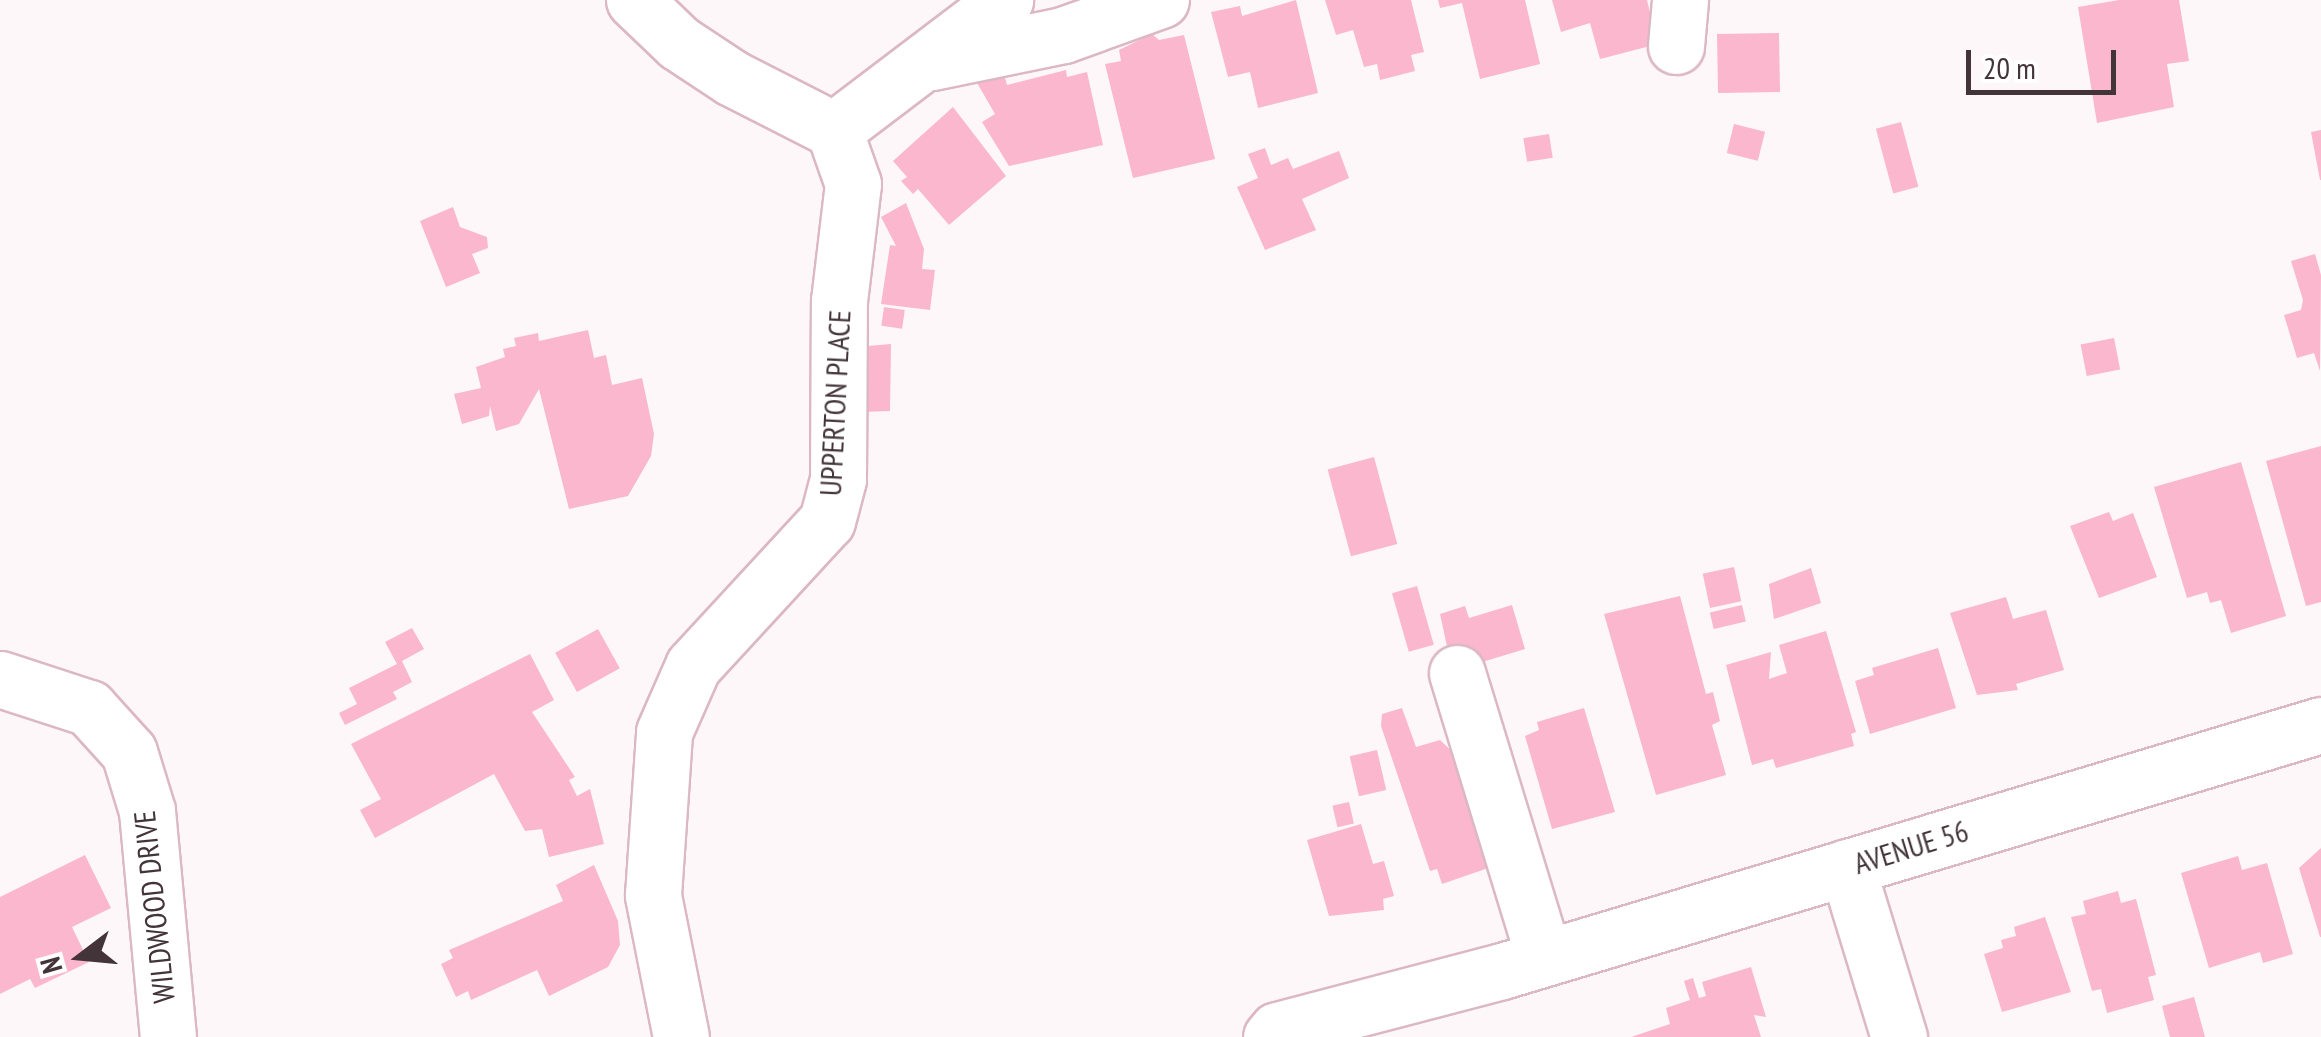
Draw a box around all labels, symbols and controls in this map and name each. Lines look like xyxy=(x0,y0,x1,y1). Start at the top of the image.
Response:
scale bar xyxy=(1971,30,2121,92)
text: 20 m xyxy=(1983,48,2036,87)
street label: UPPERTON PLACE xyxy=(812,309,858,497)
street label: WILDWOOD DRIVE xyxy=(126,809,182,1005)
street label: AVENUE 56 xyxy=(1849,813,1973,881)
north arrow xyxy=(30,907,130,1007)
text: N xyxy=(31,953,71,978)

